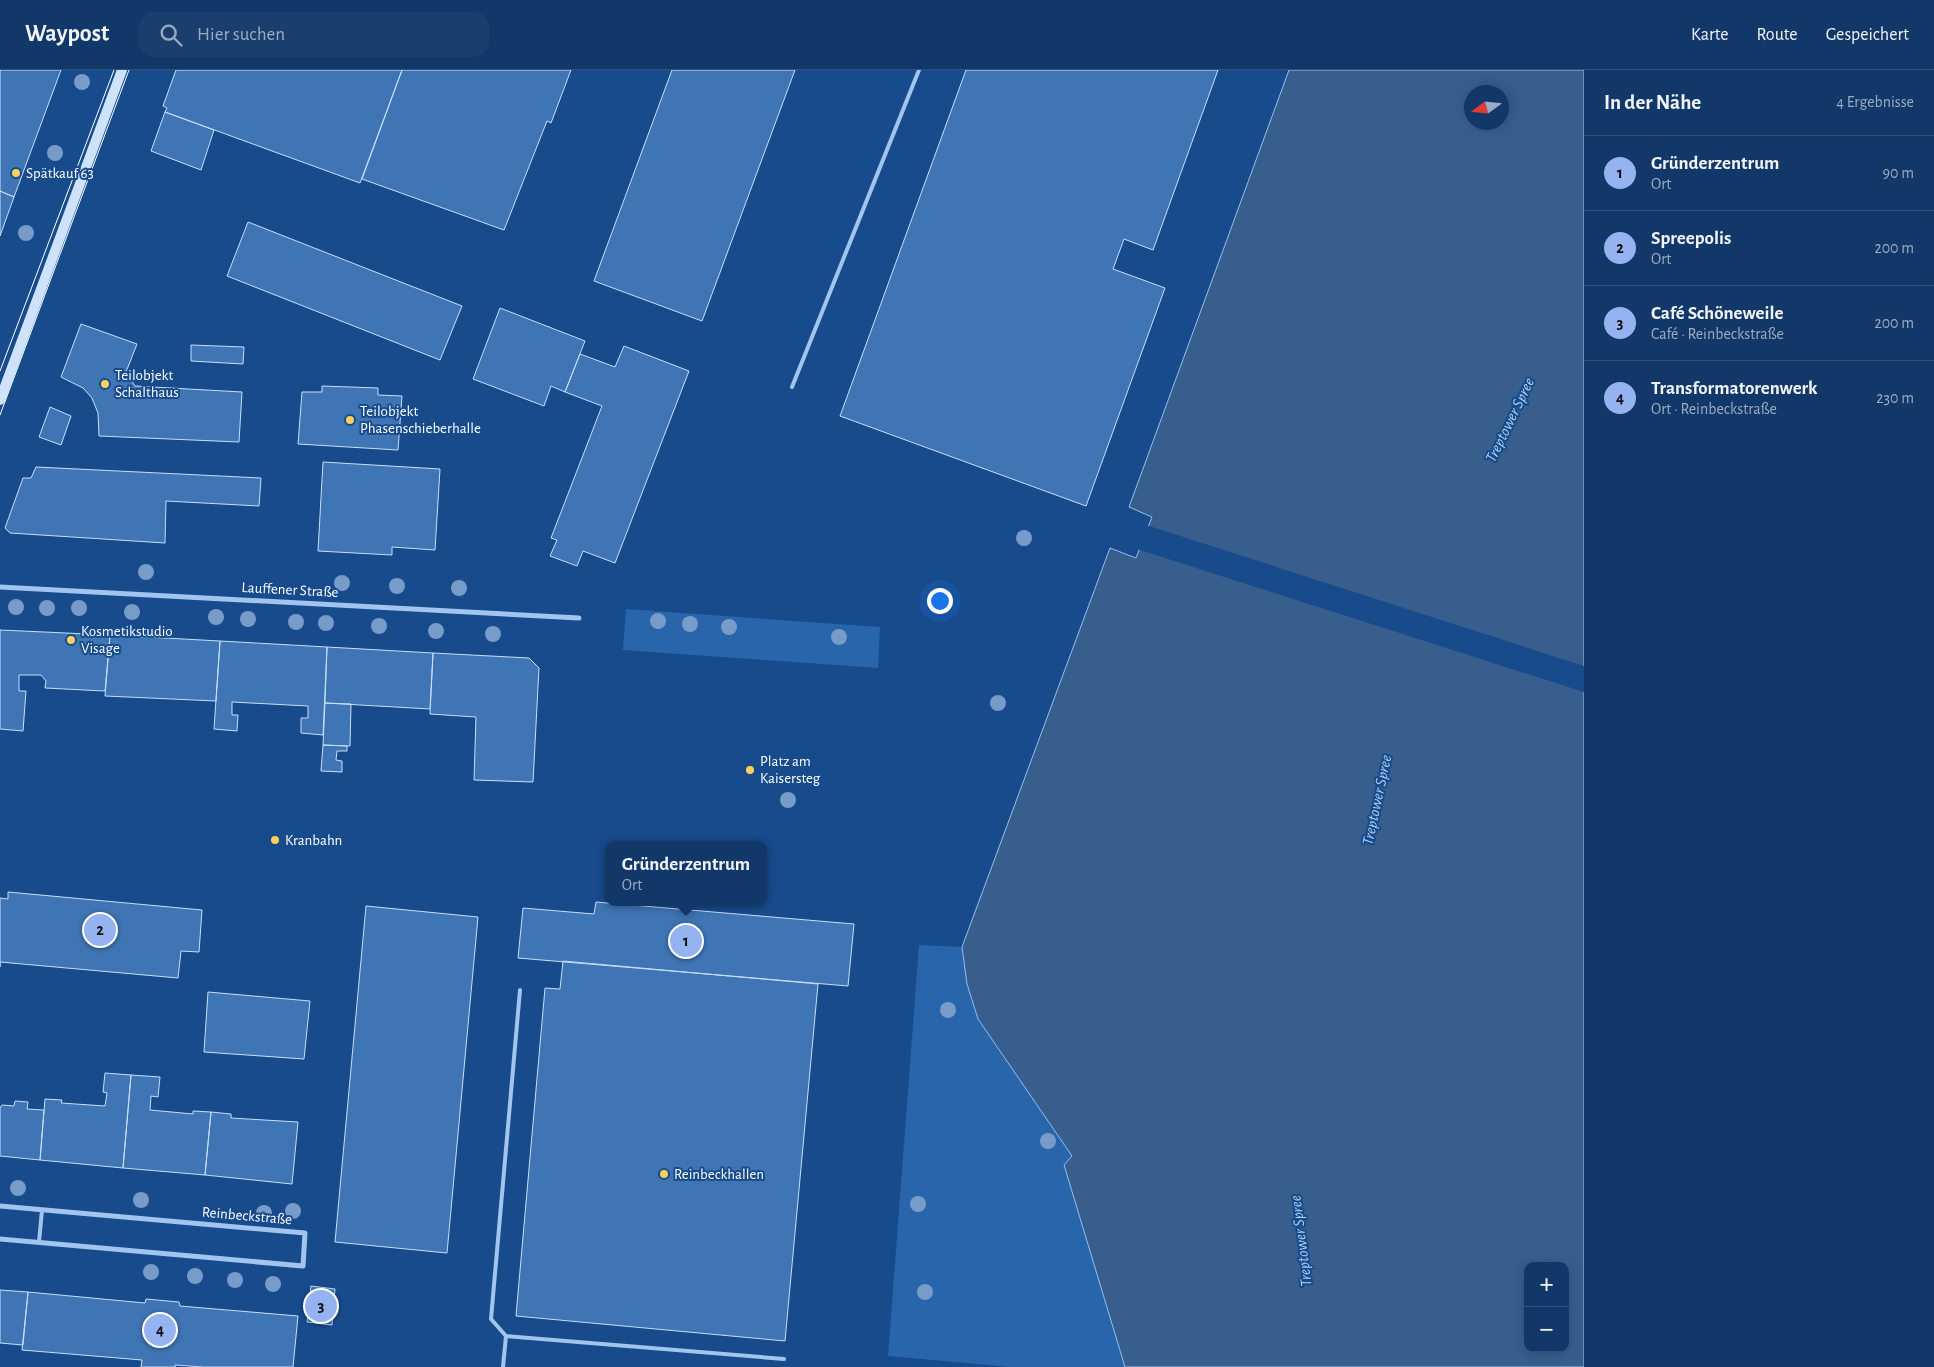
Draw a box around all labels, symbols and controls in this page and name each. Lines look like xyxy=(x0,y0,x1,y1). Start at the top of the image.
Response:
search box xyxy=(139,12,489,57)
icon: search xyxy=(157,21,185,49)
text: Waypost xyxy=(25,22,109,46)
text: Hier suchen xyxy=(197,25,285,44)
text: Karte xyxy=(1691,26,1728,44)
text: Route xyxy=(1756,26,1798,44)
text: Gespeichert xyxy=(1826,26,1909,44)
north arrow xyxy=(1464,85,1509,130)
text: In der Nähe xyxy=(1604,92,1701,113)
text: 4 Ergebnisse xyxy=(1836,94,1914,110)
text: Gründerzentrum xyxy=(1651,154,1779,173)
text: 1 xyxy=(1617,165,1623,181)
text: 90 m xyxy=(1883,165,1914,181)
place label: Spätkauf 63 xyxy=(26,166,94,181)
marker: Spätkauf 63 xyxy=(10,167,22,179)
text: Ort xyxy=(1651,176,1671,192)
text: Spreepolis xyxy=(1651,229,1731,248)
text: 2 xyxy=(1616,240,1624,256)
text: 200 m xyxy=(1874,240,1914,256)
text: Ort xyxy=(1651,251,1671,267)
text: Café Schöneweile xyxy=(1651,304,1783,323)
text: 3 xyxy=(1617,315,1623,331)
text: 200 m xyxy=(1874,315,1914,331)
text: Café · Reinbeckstraße xyxy=(1651,326,1784,342)
place label: Teilobjekt Schalthaus xyxy=(115,368,179,400)
water label: Treptower Spree xyxy=(1483,375,1538,465)
marker: Teilobjekt Schalthaus xyxy=(99,378,111,390)
text: Transformatorenwerk xyxy=(1651,379,1817,398)
text: 4 xyxy=(1616,390,1624,406)
text: 230 m xyxy=(1876,390,1914,406)
text: Ort · Reinbeckstraße xyxy=(1651,401,1777,417)
place label: Teilobjekt Phasenschieberhalle xyxy=(360,404,481,436)
marker: Teilobjekt Phasenschieberhalle xyxy=(344,414,356,426)
street label: Lauffener Straße xyxy=(241,580,339,600)
your location xyxy=(927,588,953,614)
place label: Kosmetikstudio Visage xyxy=(81,624,173,656)
marker: Kosmetikstudio Visage xyxy=(65,634,77,646)
water label: Treptower Spree xyxy=(1360,753,1395,847)
place label: Platz am Kaisersteg xyxy=(760,754,821,786)
marker: Platz am Kaisersteg xyxy=(744,764,756,776)
place label: Kranbahn xyxy=(285,833,342,848)
marker: Kranbahn xyxy=(269,834,281,846)
popup xyxy=(605,841,767,906)
text: Gründerzentrum xyxy=(622,855,750,874)
text: Ort xyxy=(622,877,642,893)
pin: 2 xyxy=(84,911,116,949)
pin: 1 xyxy=(670,922,702,960)
place label: Reinbeckhallen xyxy=(674,1167,764,1182)
marker: Reinbeckhallen xyxy=(658,1168,670,1180)
water label: Treptower Spree xyxy=(1287,1194,1316,1288)
street label: Reinbeckstraße xyxy=(201,1205,293,1227)
map controls xyxy=(1524,1262,1569,1352)
button: + xyxy=(1524,1262,1569,1307)
pin: 3 xyxy=(305,1287,337,1325)
button: − xyxy=(1524,1307,1569,1352)
pin: 4 xyxy=(144,1311,176,1349)

